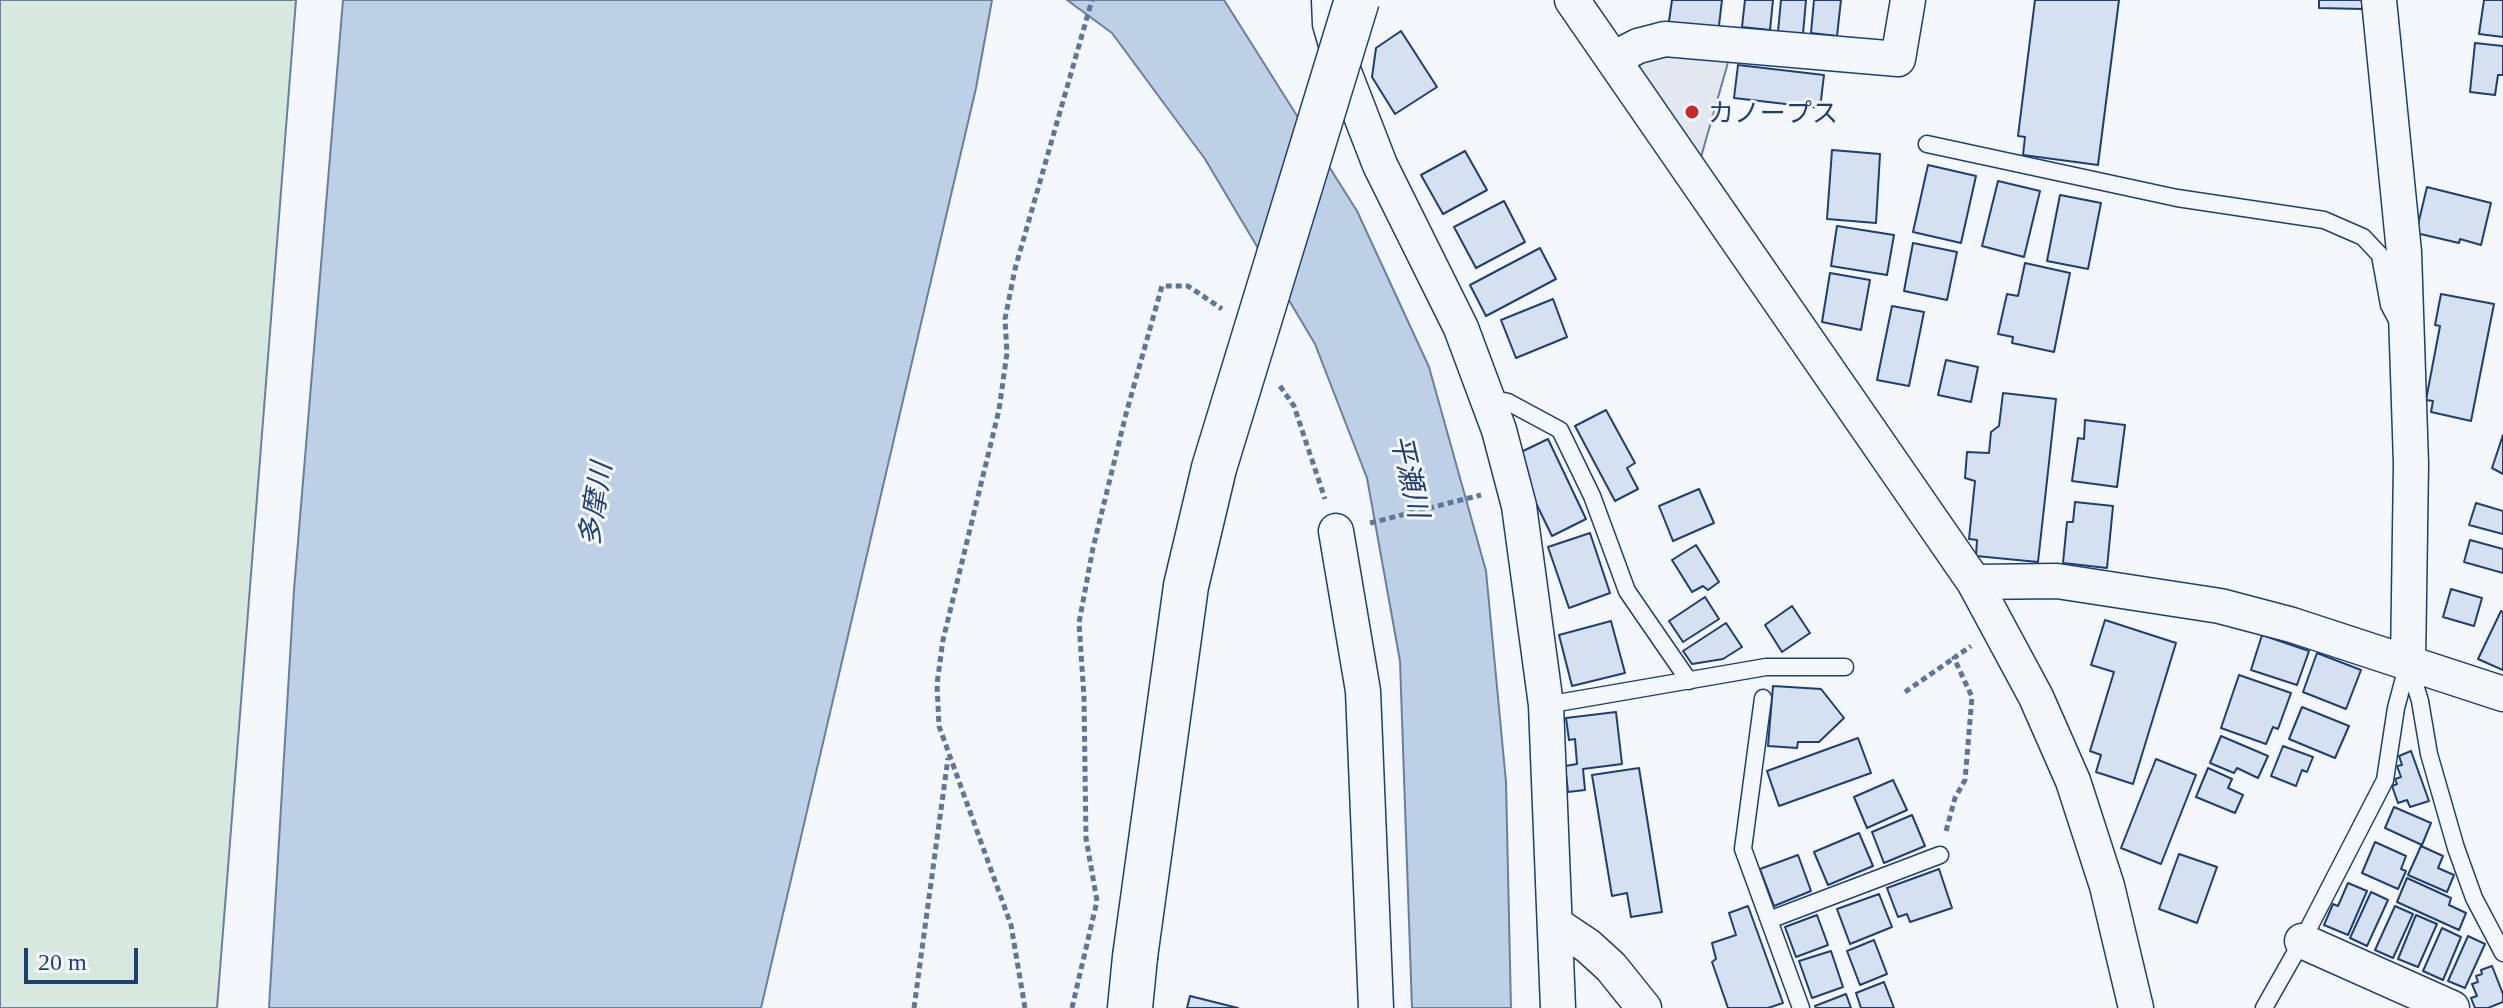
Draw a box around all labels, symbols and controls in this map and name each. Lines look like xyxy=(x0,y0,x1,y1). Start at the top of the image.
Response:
place label: カノープス xyxy=(1708,96,1838,128)
marker: カノープス xyxy=(1683,103,1701,121)
water label: 平瀬川 xyxy=(1385,431,1437,521)
water label: 多摩川 xyxy=(571,460,617,548)
scale bar xyxy=(28,932,142,982)
text: 20 m xyxy=(38,949,87,975)

